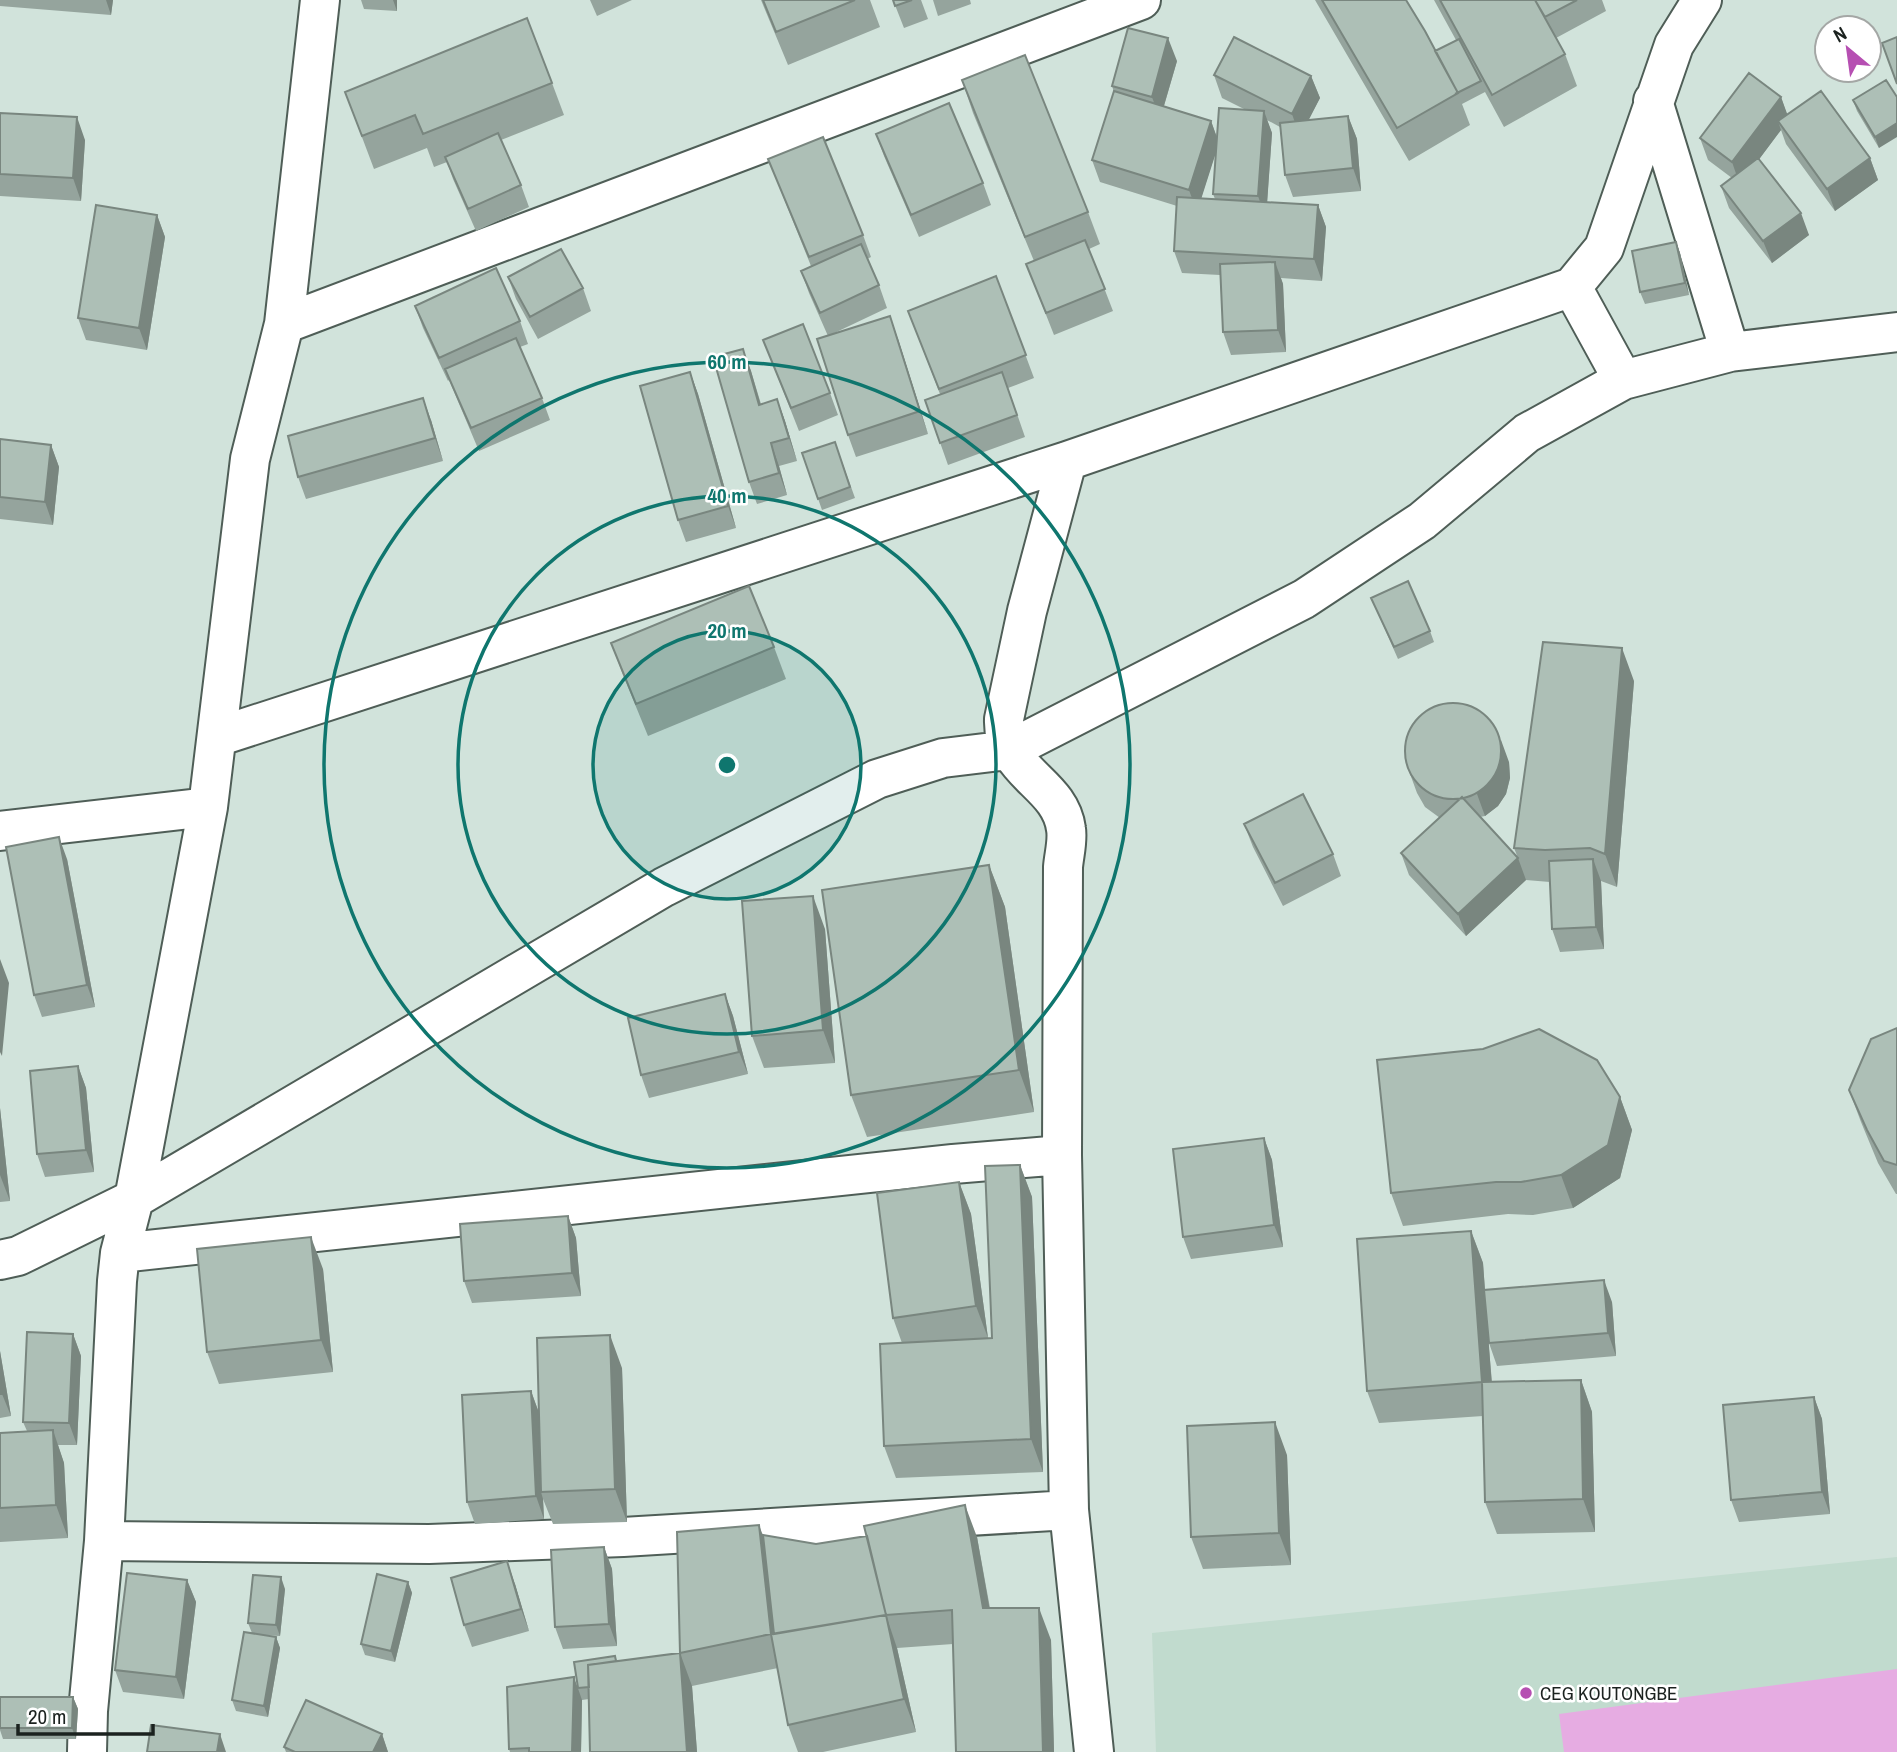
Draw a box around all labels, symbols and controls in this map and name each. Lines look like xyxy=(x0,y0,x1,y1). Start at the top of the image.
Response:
north arrow xyxy=(1813,14,1883,84)
text: N xyxy=(1829,20,1851,48)
text: 60 m xyxy=(707,347,747,376)
text: 40 m xyxy=(707,481,747,510)
text: 20 m xyxy=(707,616,747,645)
centre of rings xyxy=(715,753,739,777)
place label: CEG KOUTONGBE xyxy=(1540,1680,1677,1706)
marker: CEG KOUTONGBE xyxy=(1518,1685,1534,1701)
scale bar xyxy=(18,1692,152,1736)
text: 20 m xyxy=(28,1702,66,1731)

